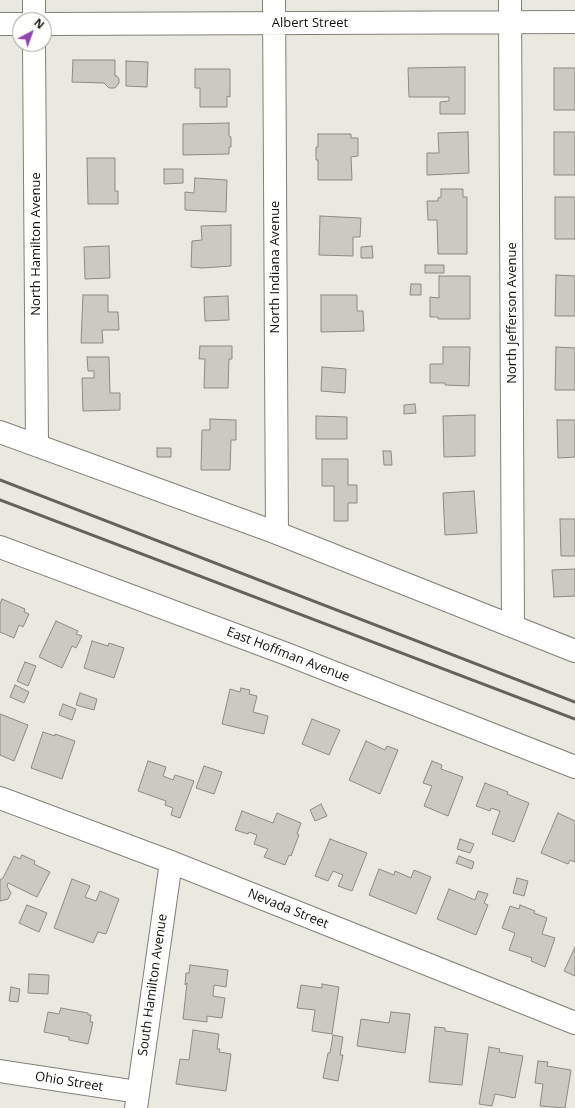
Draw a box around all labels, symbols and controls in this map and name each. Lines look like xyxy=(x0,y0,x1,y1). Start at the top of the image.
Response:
north arrow xyxy=(12,12,52,52)
text: N xyxy=(31,15,48,32)
street label: Albert Street xyxy=(272,15,348,31)
street label: North Hamilton Avenue xyxy=(28,172,44,316)
street label: North Indiana Avenue xyxy=(267,201,283,333)
street label: North Jefferson Avenue xyxy=(504,242,520,384)
street label: East Hoffman Avenue xyxy=(224,624,352,686)
street label: Nevada Street xyxy=(245,886,331,932)
street label: South Hamilton Avenue xyxy=(135,913,171,1057)
street label: Ohio Street xyxy=(34,1069,104,1095)

